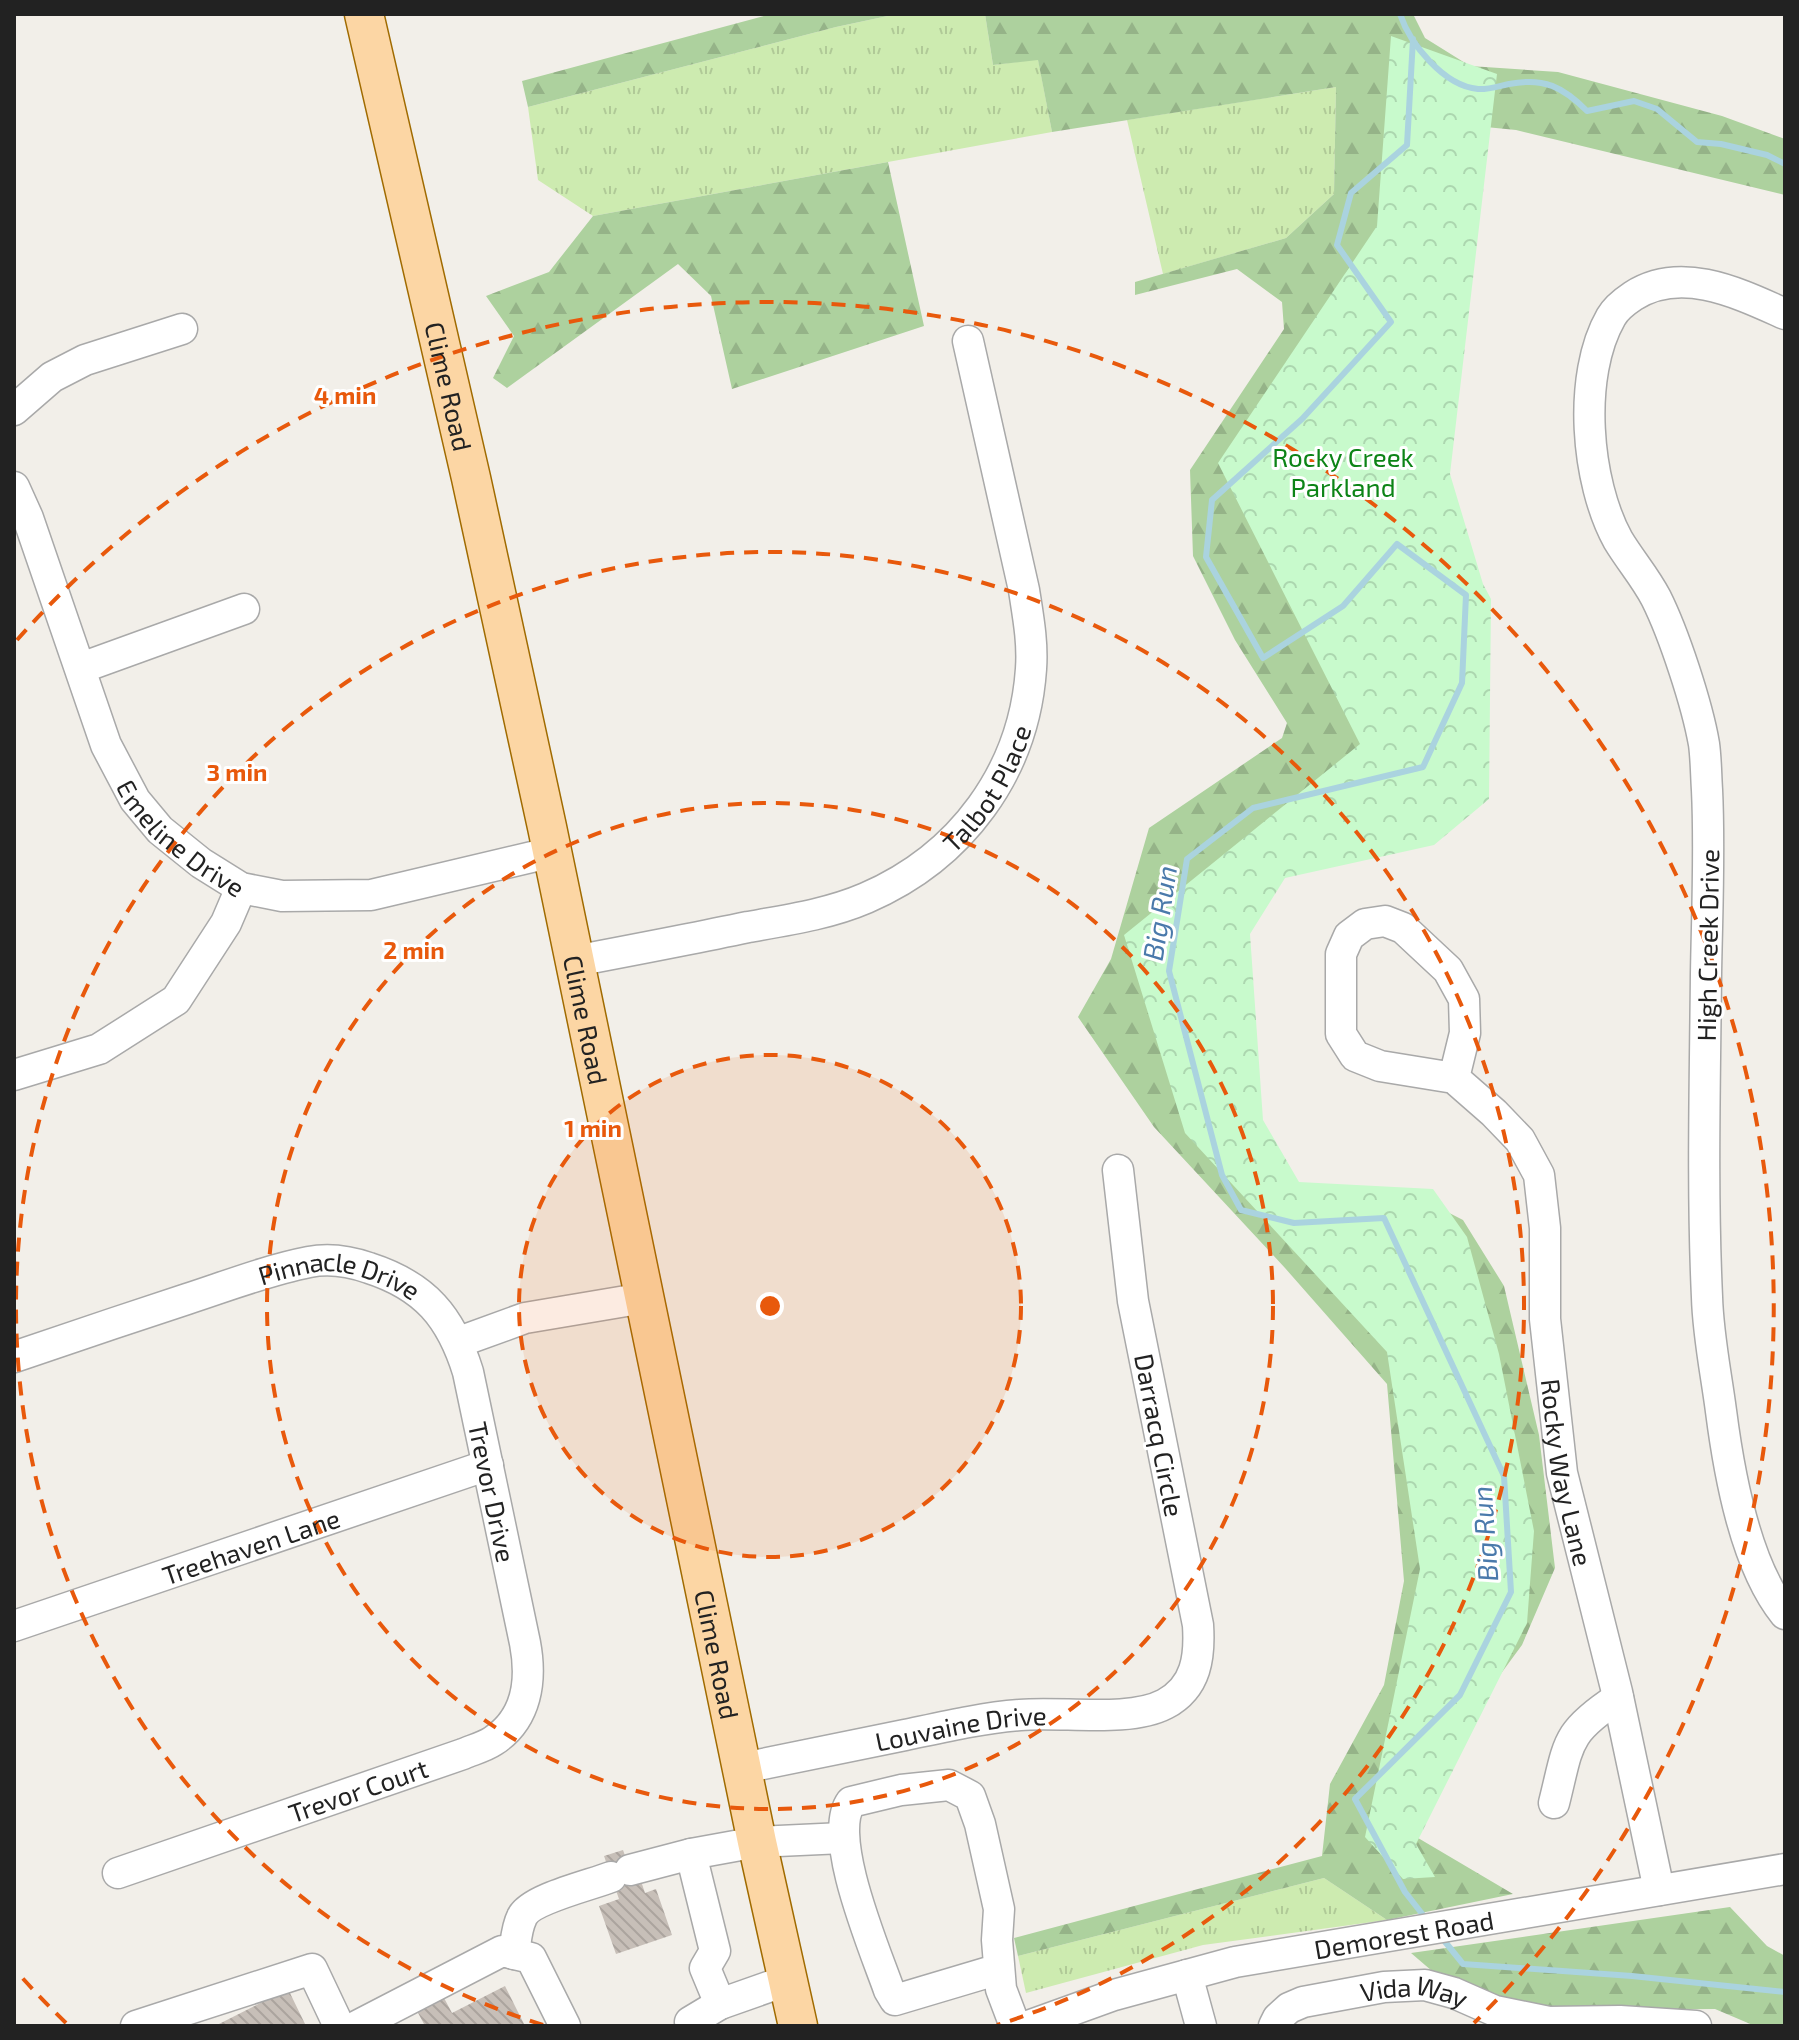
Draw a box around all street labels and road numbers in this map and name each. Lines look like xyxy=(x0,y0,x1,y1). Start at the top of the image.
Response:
street label: Clime Road xyxy=(420,319,480,454)
street label: Talbot Place xyxy=(936,721,1036,857)
street label: Emeline Drive xyxy=(111,774,251,902)
street label: High Creek Drive xyxy=(1690,848,1724,1042)
street label: Clime Road xyxy=(558,952,615,1087)
street label: Pinnacle Drive xyxy=(254,1245,427,1305)
street label: Darracq Circle xyxy=(1129,1351,1191,1519)
street label: Rocky Way Lane xyxy=(1536,1377,1600,1569)
street label: Trevor Drive xyxy=(463,1419,523,1565)
street label: Treehaven Lane xyxy=(158,1501,343,1590)
street label: Clime Road xyxy=(690,1587,747,1722)
street label: Louvaine Drive xyxy=(872,1699,1047,1756)
street label: Trevor Court xyxy=(284,1752,432,1828)
street label: Demorest Road xyxy=(1312,1903,1496,1964)
street label: Vida Way xyxy=(1357,1968,1473,2013)

